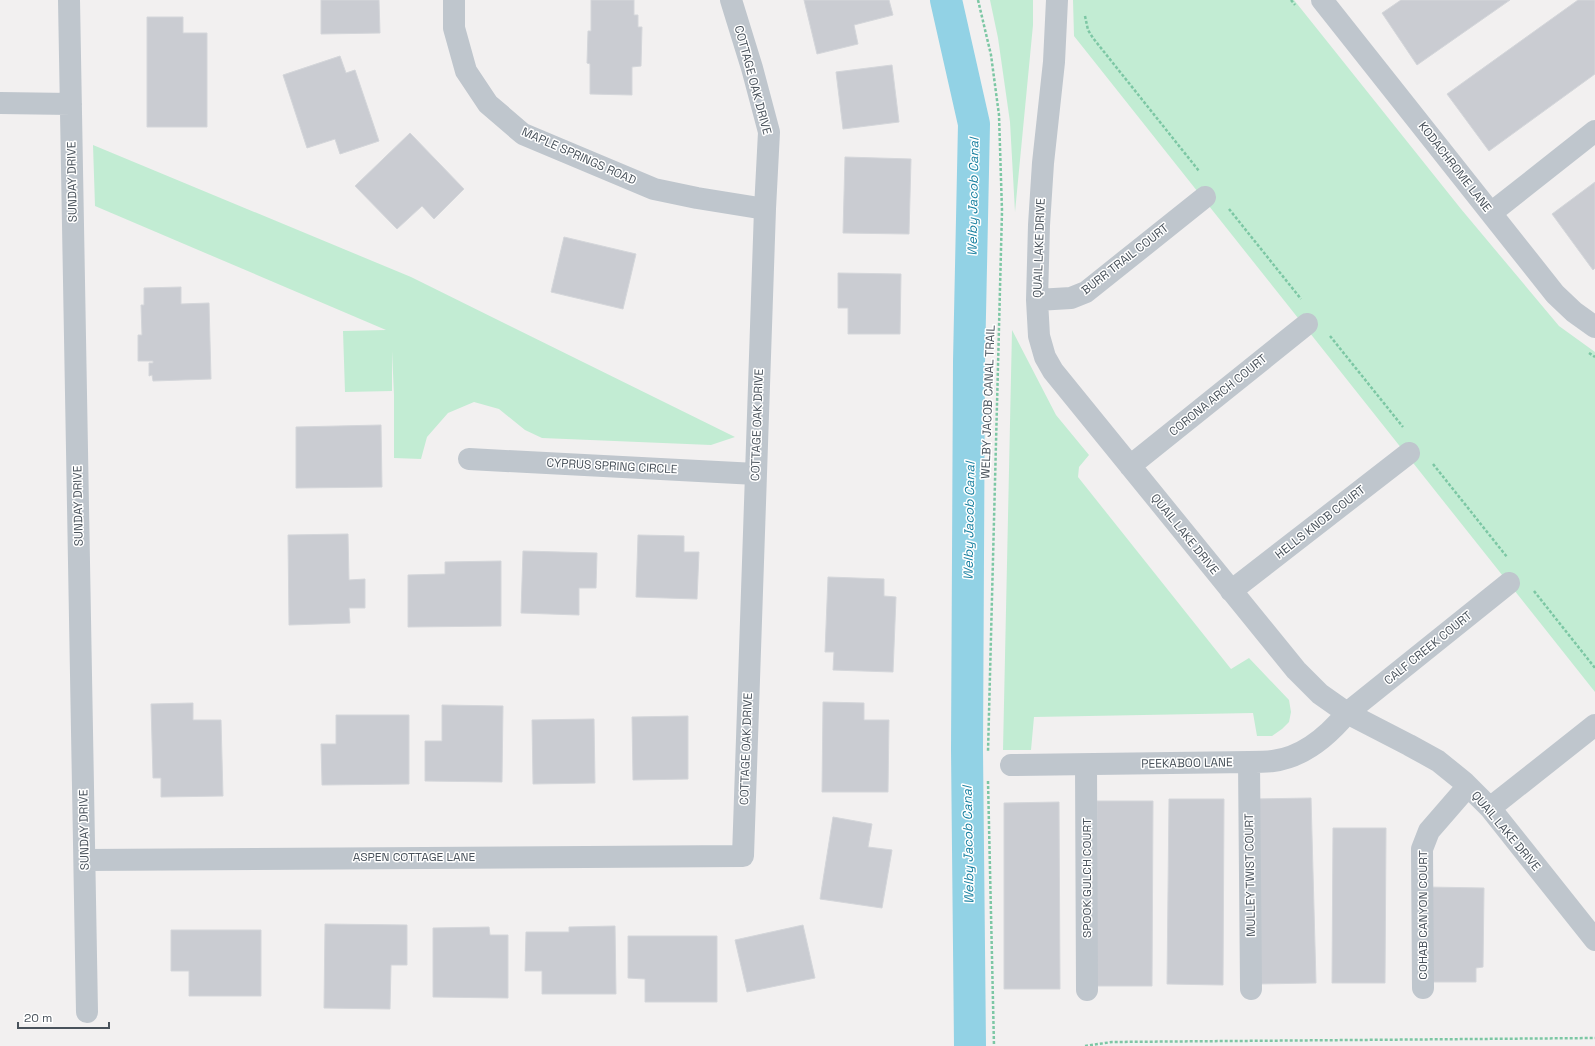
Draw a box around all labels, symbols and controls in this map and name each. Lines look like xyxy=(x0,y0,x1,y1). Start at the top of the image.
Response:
street label: COTTAGE OAK DRIVE xyxy=(731,24,775,137)
street label: KODACHROME LANE xyxy=(1415,119,1495,216)
street label: MAPLE SPRINGS ROAD xyxy=(519,123,639,189)
water label: Welby Jacob Canal xyxy=(963,136,983,256)
street label: SUNDAY DRIVE xyxy=(63,141,81,222)
street label: QUAIL LAKE DRIVE xyxy=(1029,198,1049,298)
street label: BURR TRAIL COURT xyxy=(1078,220,1172,298)
street label: WELBY JACOB CANAL TRAIL xyxy=(977,324,999,479)
street label: CORONA ARCH COURT xyxy=(1166,351,1270,439)
street label: COTTAGE OAK DRIVE xyxy=(747,368,767,481)
street label: CYPRUS SPRING CIRCLE xyxy=(546,455,678,477)
water label: Welby Jacob Canal xyxy=(959,460,979,580)
street label: SUNDAY DRIVE xyxy=(69,465,87,546)
street label: HELLS KNOB COURT xyxy=(1272,482,1368,562)
street label: QUAIL LAKE DRIVE xyxy=(1147,490,1223,578)
street label: CALF CREEK COURT xyxy=(1381,608,1475,688)
street label: COTTAGE OAK DRIVE xyxy=(736,692,756,805)
street label: PEEKABOO LANE xyxy=(1141,754,1233,772)
water label: Welby Jacob Canal xyxy=(958,784,978,904)
street label: QUAIL LAKE DRIVE xyxy=(1468,788,1544,874)
street label: SUNDAY DRIVE xyxy=(75,789,93,870)
street label: MULLEY TWIST COURT xyxy=(1241,813,1259,937)
street label: SPOOK GULCH COURT xyxy=(1079,818,1095,938)
street label: ASPEN COTTAGE LANE xyxy=(353,849,475,865)
street label: COHAB CANYON COURT xyxy=(1415,850,1431,980)
scale bar xyxy=(18,1004,109,1030)
text: 20 m xyxy=(24,1010,52,1026)

